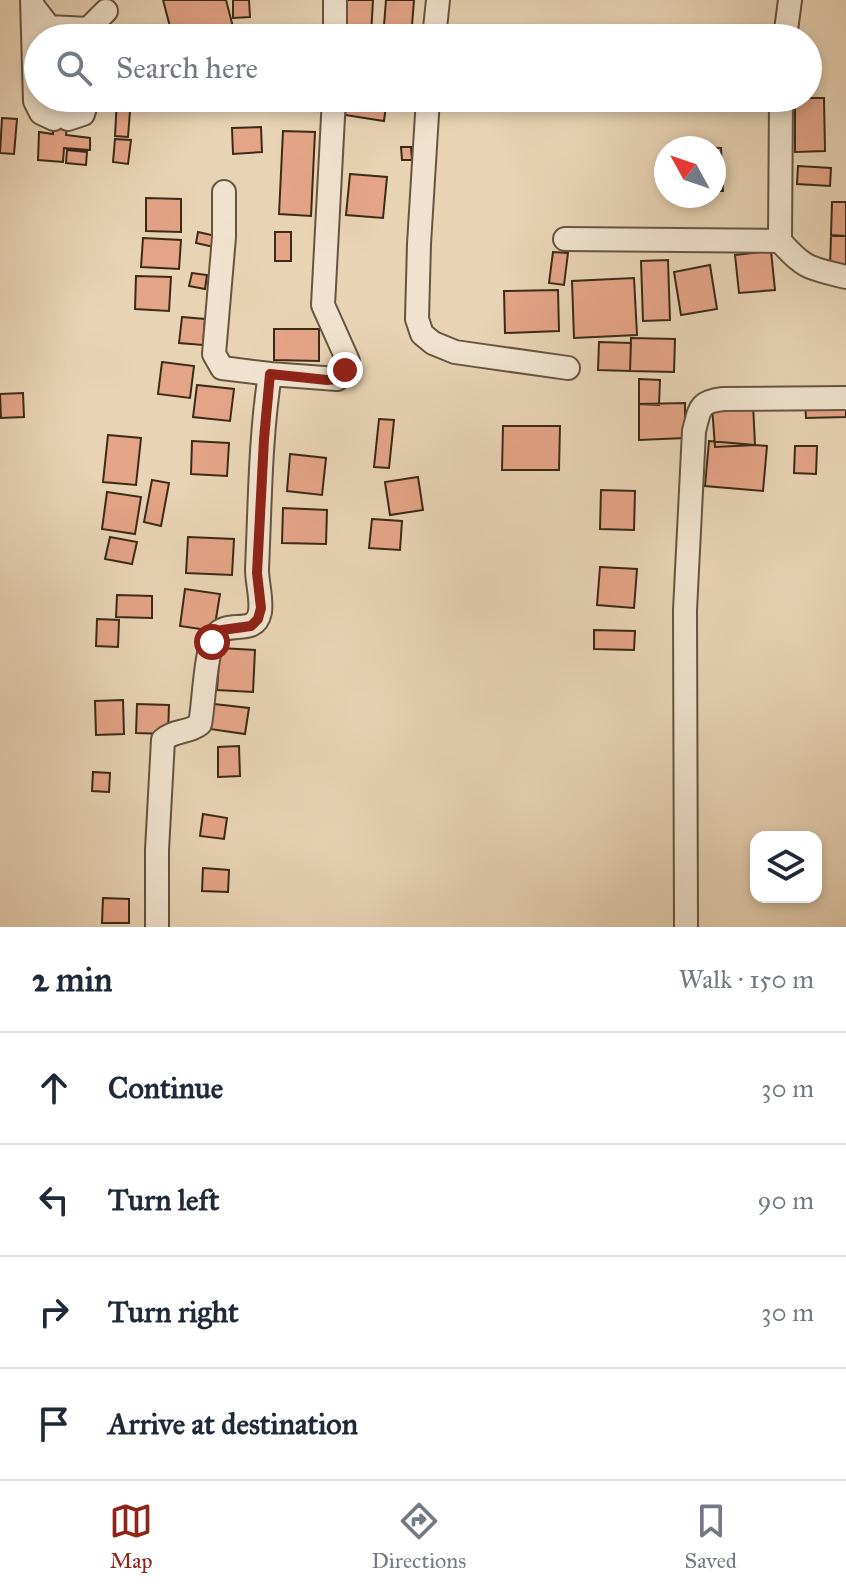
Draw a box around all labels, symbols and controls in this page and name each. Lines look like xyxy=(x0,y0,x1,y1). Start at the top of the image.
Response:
search box xyxy=(24,24,822,112)
icon: search xyxy=(52,46,96,90)
text: Search here xyxy=(116,50,258,86)
north arrow xyxy=(654,136,726,208)
route end xyxy=(327,352,363,388)
route start xyxy=(194,624,230,660)
map controls xyxy=(750,831,822,903)
button: layers xyxy=(750,831,822,903)
text: 2 min xyxy=(32,959,112,1000)
text: Walk · 150 m xyxy=(679,963,814,995)
icon: ahead xyxy=(32,1066,76,1110)
text: Continue xyxy=(108,1070,223,1106)
text: 30 m xyxy=(761,1072,814,1104)
icon: left xyxy=(32,1178,76,1222)
text: Turn left xyxy=(108,1182,219,1218)
text: 90 m xyxy=(757,1184,814,1216)
icon: right xyxy=(32,1290,76,1334)
text: Turn right xyxy=(108,1294,239,1330)
text: 30 m xyxy=(761,1296,814,1328)
icon: arrive xyxy=(32,1402,76,1446)
text: Arrive at destination xyxy=(108,1406,358,1442)
tab: Map xyxy=(109,1499,153,1574)
tab: Directions xyxy=(371,1499,466,1574)
tab: Saved xyxy=(685,1499,737,1574)

